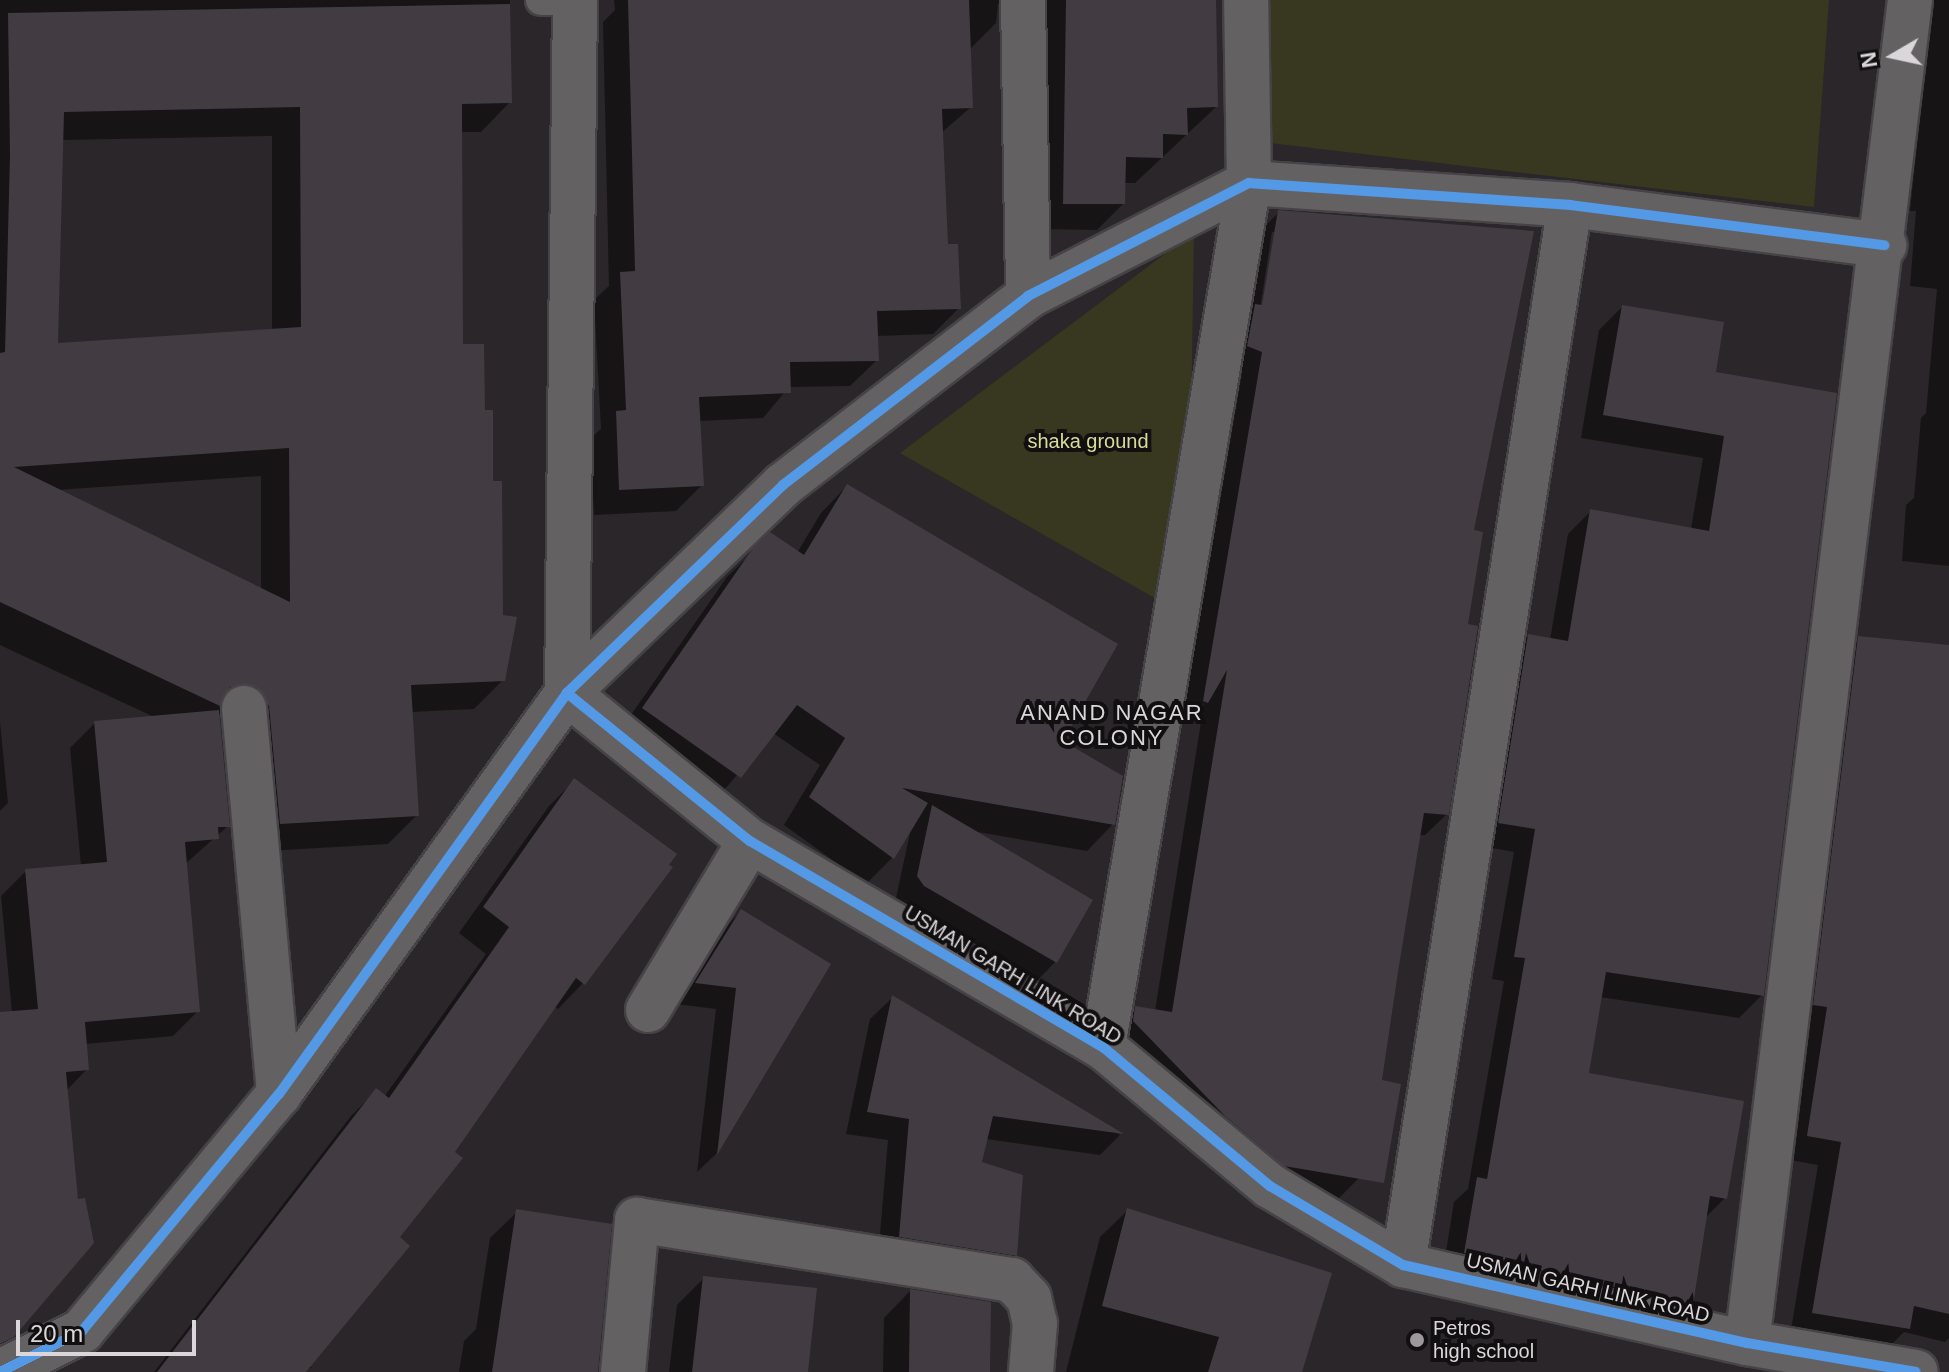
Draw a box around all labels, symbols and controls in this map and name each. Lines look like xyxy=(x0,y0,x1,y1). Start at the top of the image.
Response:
north arrow xyxy=(1853,16,1933,96)
text: N xyxy=(1855,50,1882,70)
park label: shaka ground xyxy=(1027,429,1149,453)
district label: ANAND NAGAR COLONY xyxy=(1020,699,1204,750)
street label: USMAN GARH LINK ROAD xyxy=(900,901,1126,1049)
street label: USMAN GARH LINK ROAD xyxy=(1464,1248,1712,1328)
scale bar xyxy=(20,1304,200,1354)
place label: Petros high school xyxy=(1433,1316,1534,1363)
text: 20 m xyxy=(30,1320,83,1347)
marker: Petros high school xyxy=(1408,1331,1426,1349)

